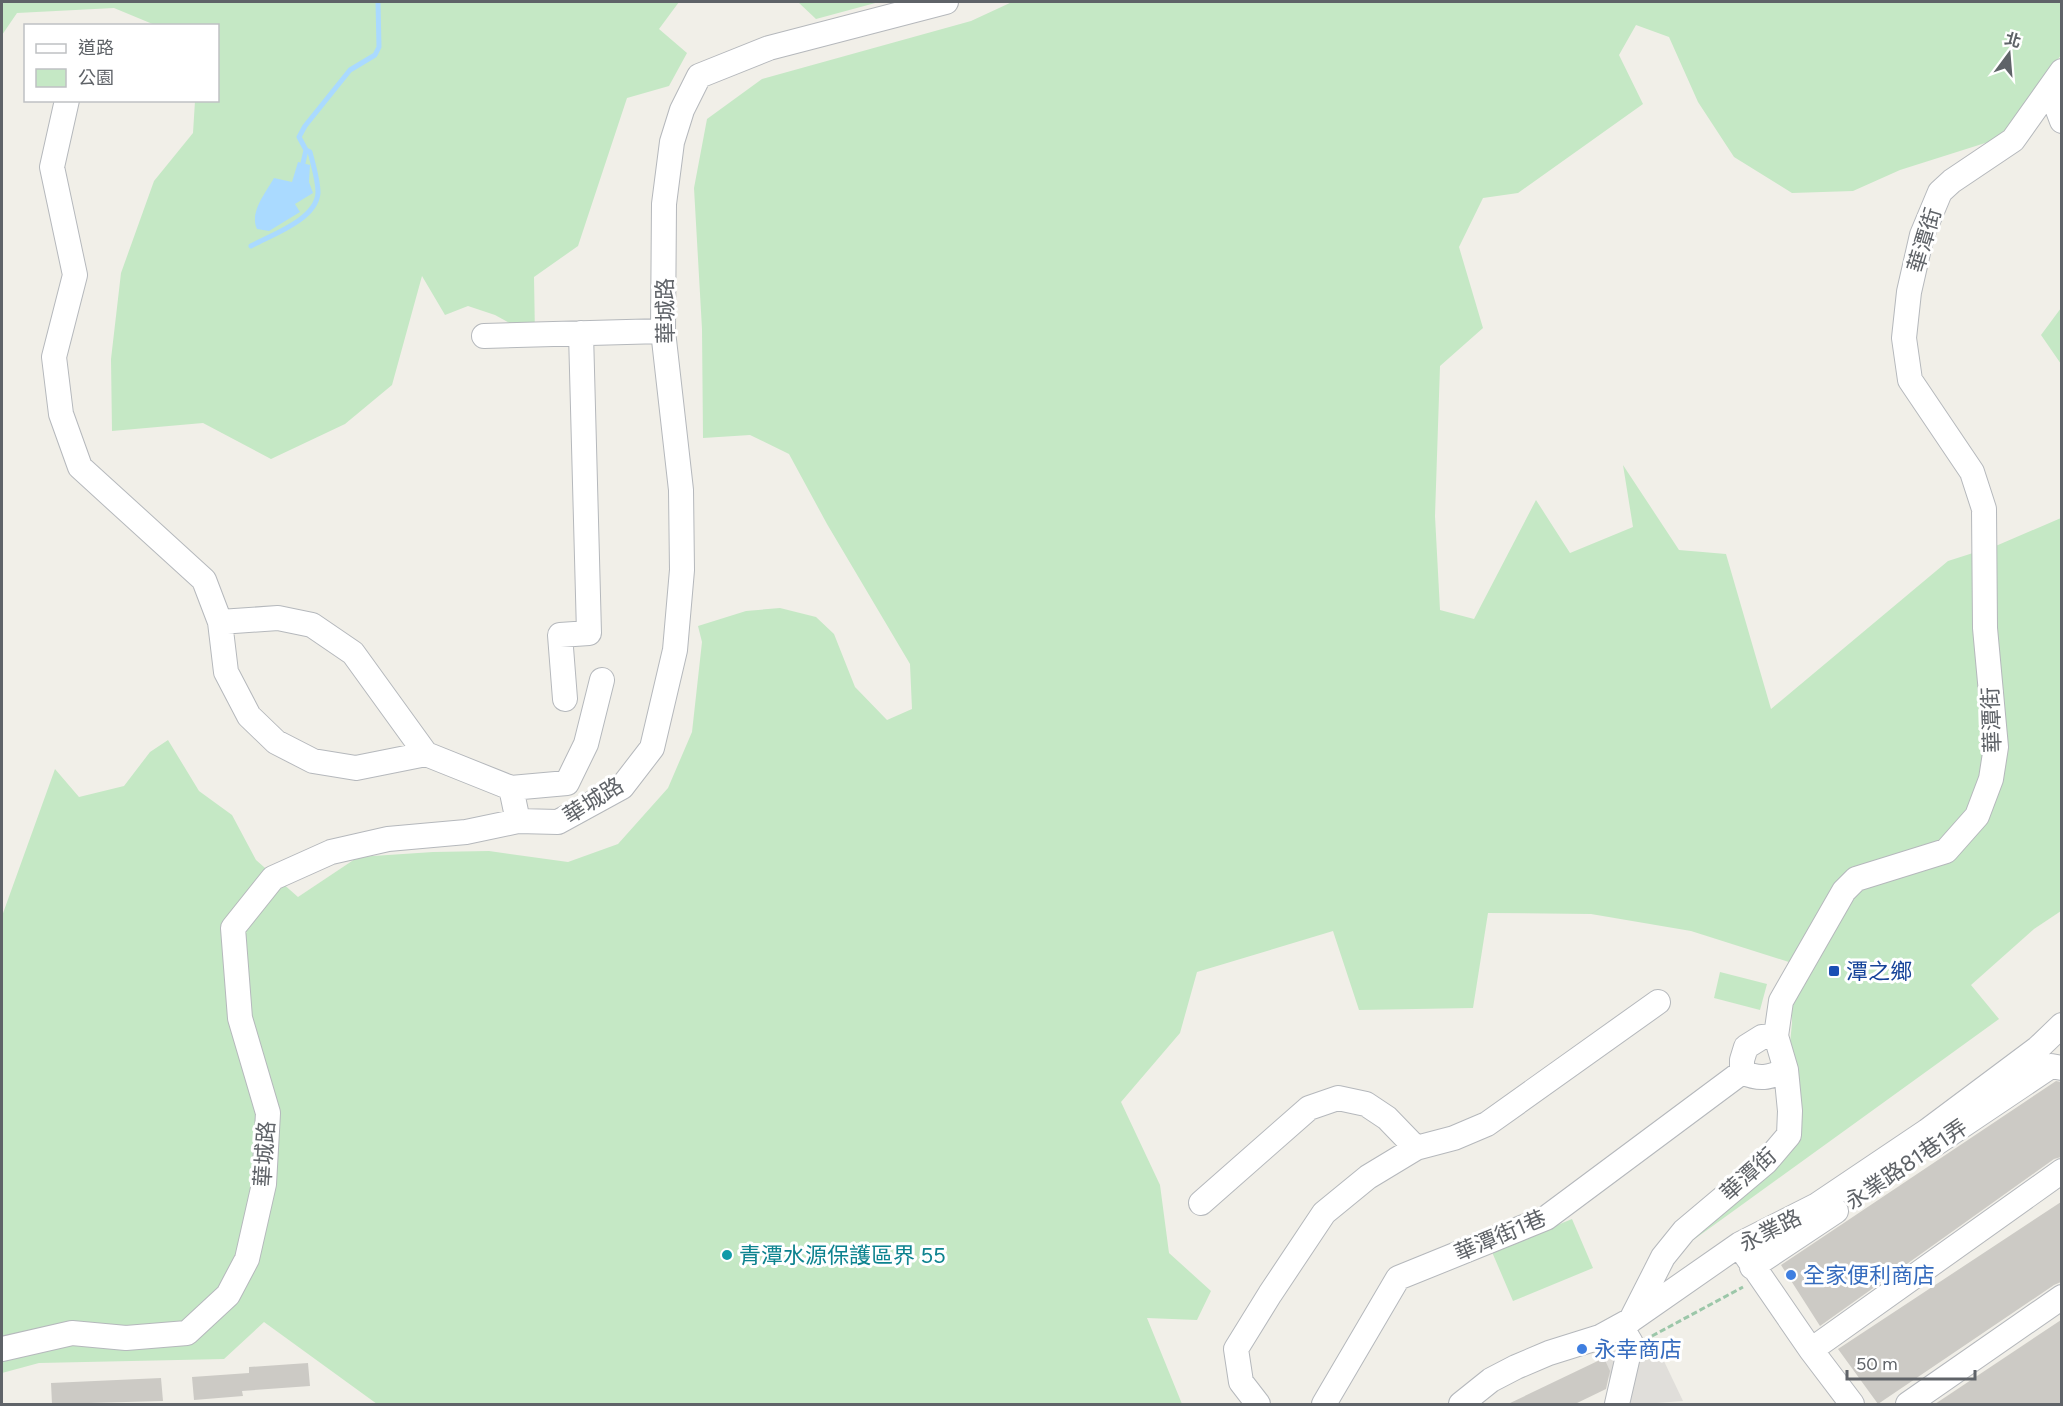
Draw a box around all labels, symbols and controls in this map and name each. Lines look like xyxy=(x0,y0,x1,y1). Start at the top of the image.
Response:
legend xyxy=(24,24,219,102)
north arrow xyxy=(1979,24,2039,84)
text: 北 xyxy=(2003,29,2023,51)
text: 道路 xyxy=(78,37,114,59)
text: 公園 xyxy=(78,67,114,89)
street label: 華潭街 xyxy=(1902,205,1947,276)
street label: 華城路 xyxy=(651,278,680,344)
street label: 華潭街 xyxy=(1977,687,2006,753)
street label: 華城路 xyxy=(558,771,628,829)
place label: 潭之鄉 xyxy=(1846,958,1912,985)
marker: 潭之鄉 xyxy=(1827,964,1841,978)
street label: 永業路81巷1弄 xyxy=(1840,1114,1973,1215)
street label: 華城路 xyxy=(249,1120,280,1188)
street label: 華潭街 xyxy=(1715,1142,1782,1206)
street label: 永業路 xyxy=(1735,1203,1806,1257)
street label: 華潭街1巷 xyxy=(1450,1204,1550,1267)
place label: 青潭水源保護區界 55 xyxy=(739,1242,946,1269)
marker: 青潭水源保護區界 55 xyxy=(720,1248,734,1262)
place label: 全家便利商店 xyxy=(1803,1262,1935,1289)
marker: 全家便利商店 xyxy=(1784,1268,1798,1282)
place label: 永幸商店 xyxy=(1594,1336,1682,1363)
marker: 永幸商店 xyxy=(1575,1342,1589,1356)
scale bar xyxy=(1847,1343,1974,1381)
text: 50 m xyxy=(1856,1353,1898,1375)

